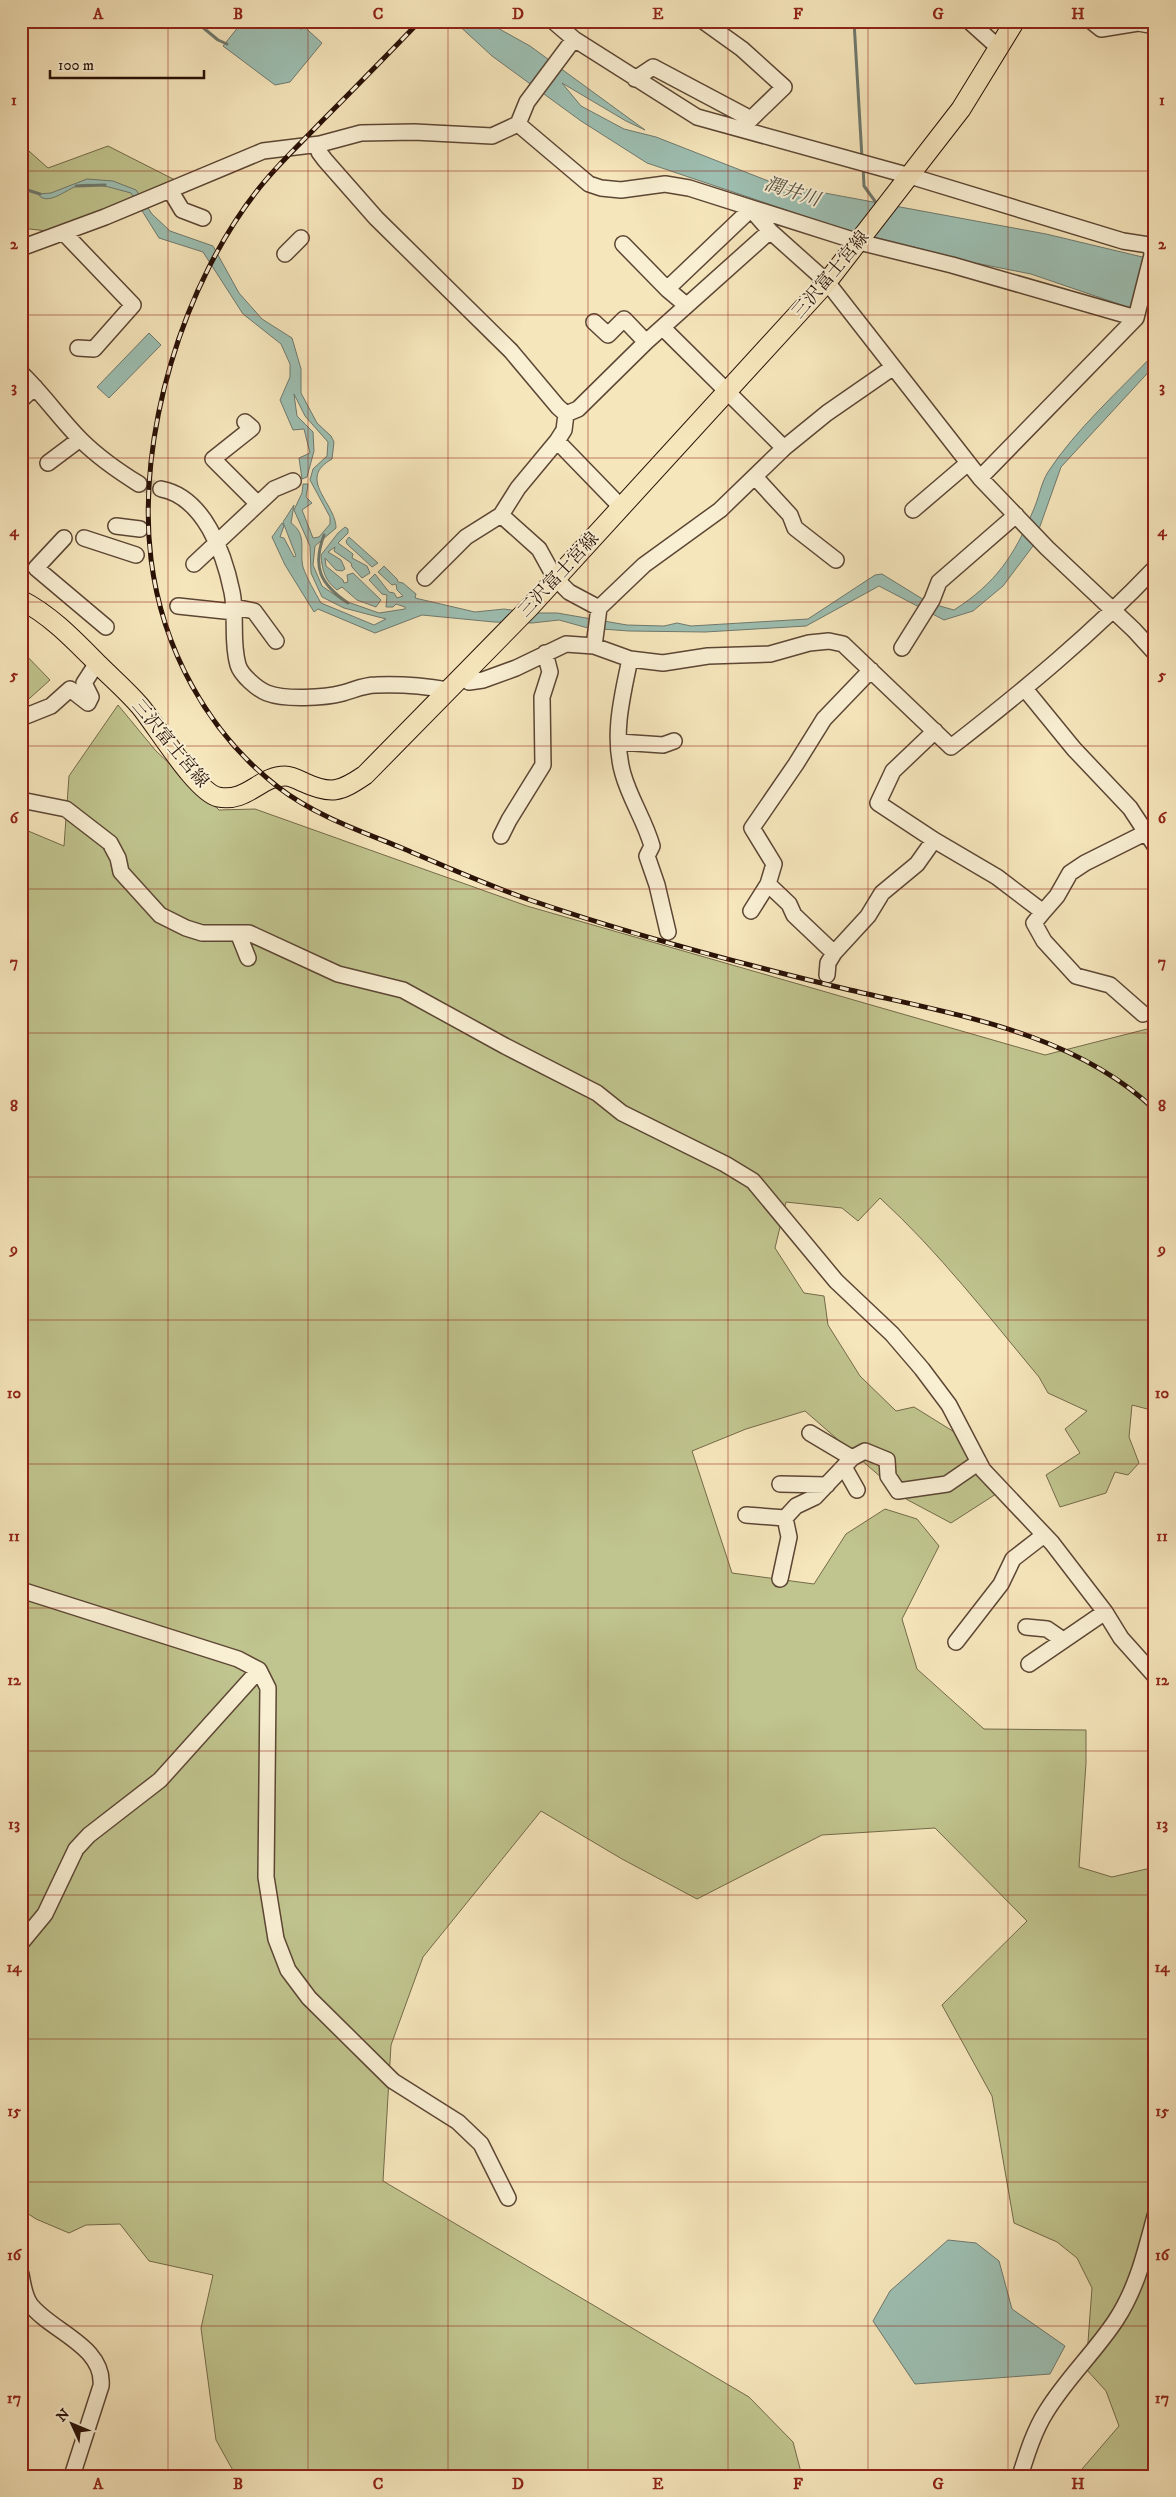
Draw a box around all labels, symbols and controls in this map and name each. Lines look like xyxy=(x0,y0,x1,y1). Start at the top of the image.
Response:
text: A xyxy=(92,4,104,24)
text: B xyxy=(233,4,243,24)
text: C xyxy=(373,4,383,24)
text: D xyxy=(512,4,524,24)
text: E xyxy=(652,4,664,24)
text: F xyxy=(793,4,803,24)
text: G xyxy=(932,4,944,24)
text: H xyxy=(1071,4,1085,24)
scale bar xyxy=(50,48,204,80)
text: 100 m xyxy=(58,56,94,75)
text: 1 xyxy=(11,90,17,110)
text: 1 xyxy=(1159,90,1165,110)
water label: 潤井川 xyxy=(761,172,825,212)
street label: 三沢富士宮線 xyxy=(788,227,874,323)
text: 2 xyxy=(10,234,19,254)
text: 2 xyxy=(1158,234,1167,254)
text: 3 xyxy=(11,377,17,397)
text: 3 xyxy=(1159,377,1165,397)
text: 4 xyxy=(8,521,19,541)
text: 4 xyxy=(1156,521,1167,541)
street label: 三沢富士宮線 xyxy=(514,528,604,622)
text: 5 xyxy=(9,665,18,685)
text: 5 xyxy=(1157,665,1166,685)
street label: 三沢富士宮線 xyxy=(127,696,213,792)
text: 6 xyxy=(10,808,20,828)
text: 6 xyxy=(1158,808,1168,828)
text: 7 xyxy=(10,952,18,972)
text: 7 xyxy=(1158,952,1166,972)
text: 8 xyxy=(10,1096,18,1116)
text: 8 xyxy=(1158,1096,1166,1116)
text: 9 xyxy=(9,1239,18,1259)
text: 9 xyxy=(1157,1239,1166,1259)
text: 10 xyxy=(7,1383,22,1403)
text: 10 xyxy=(1155,1383,1170,1403)
text: 11 xyxy=(8,1526,20,1546)
text: 11 xyxy=(1156,1526,1168,1546)
text: 12 xyxy=(7,1670,22,1690)
text: 12 xyxy=(1155,1670,1170,1690)
text: 13 xyxy=(8,1814,20,1834)
text: 13 xyxy=(1156,1814,1168,1834)
text: 14 xyxy=(6,1957,22,1977)
text: 14 xyxy=(1154,1957,1170,1977)
text: 15 xyxy=(7,2101,21,2121)
text: 15 xyxy=(1155,2101,1169,2121)
text: 16 xyxy=(7,2245,23,2265)
text: 16 xyxy=(1155,2245,1171,2265)
text: 17 xyxy=(7,2388,21,2408)
text: 17 xyxy=(1155,2388,1169,2408)
north arrow xyxy=(48,2400,98,2450)
text: N xyxy=(53,2405,74,2426)
text: A xyxy=(92,2474,104,2494)
text: B xyxy=(233,2474,243,2494)
text: C xyxy=(373,2474,383,2494)
text: D xyxy=(512,2474,524,2494)
text: E xyxy=(652,2474,664,2494)
text: F xyxy=(793,2474,803,2494)
text: G xyxy=(932,2474,944,2494)
text: H xyxy=(1071,2474,1085,2494)

